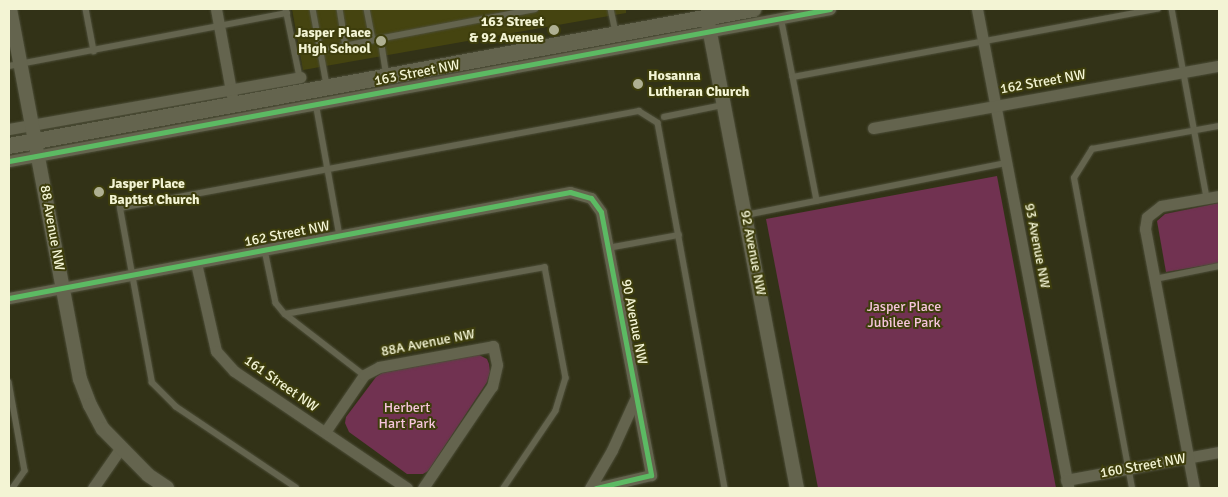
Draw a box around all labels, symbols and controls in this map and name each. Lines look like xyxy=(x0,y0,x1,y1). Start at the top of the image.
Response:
place label: 163 Street & 92 Avenue xyxy=(469,14,544,46)
marker: 163 Street & 92 Avenue xyxy=(548,24,560,36)
place label: Jasper Place High School xyxy=(295,25,371,58)
marker: Jasper Place High School xyxy=(375,35,387,47)
street label: 163 Street NW xyxy=(373,56,461,90)
street label: 162 Street NW xyxy=(999,66,1087,98)
place label: Hosanna Lutheran Church xyxy=(648,68,749,100)
marker: Hosanna Lutheran Church xyxy=(632,78,644,90)
place label: Jasper Place Baptist Church xyxy=(109,176,200,208)
street label: 88 Avenue NW xyxy=(36,184,68,272)
marker: Jasper Place Baptist Church xyxy=(93,186,105,198)
street label: 93 Avenue NW xyxy=(1021,202,1053,290)
street label: 92 Avenue NW xyxy=(737,209,769,297)
street label: 162 Street NW xyxy=(243,217,331,251)
street label: 90 Avenue NW xyxy=(618,278,650,366)
park label: Jasper Place Jubilee Park xyxy=(867,299,941,332)
street label: 88A Avenue NW xyxy=(380,326,476,360)
street label: 161 Street NW xyxy=(241,352,321,416)
park label: Herbert Hart Park xyxy=(379,400,435,432)
street label: 160 Street NW xyxy=(1099,450,1187,482)

